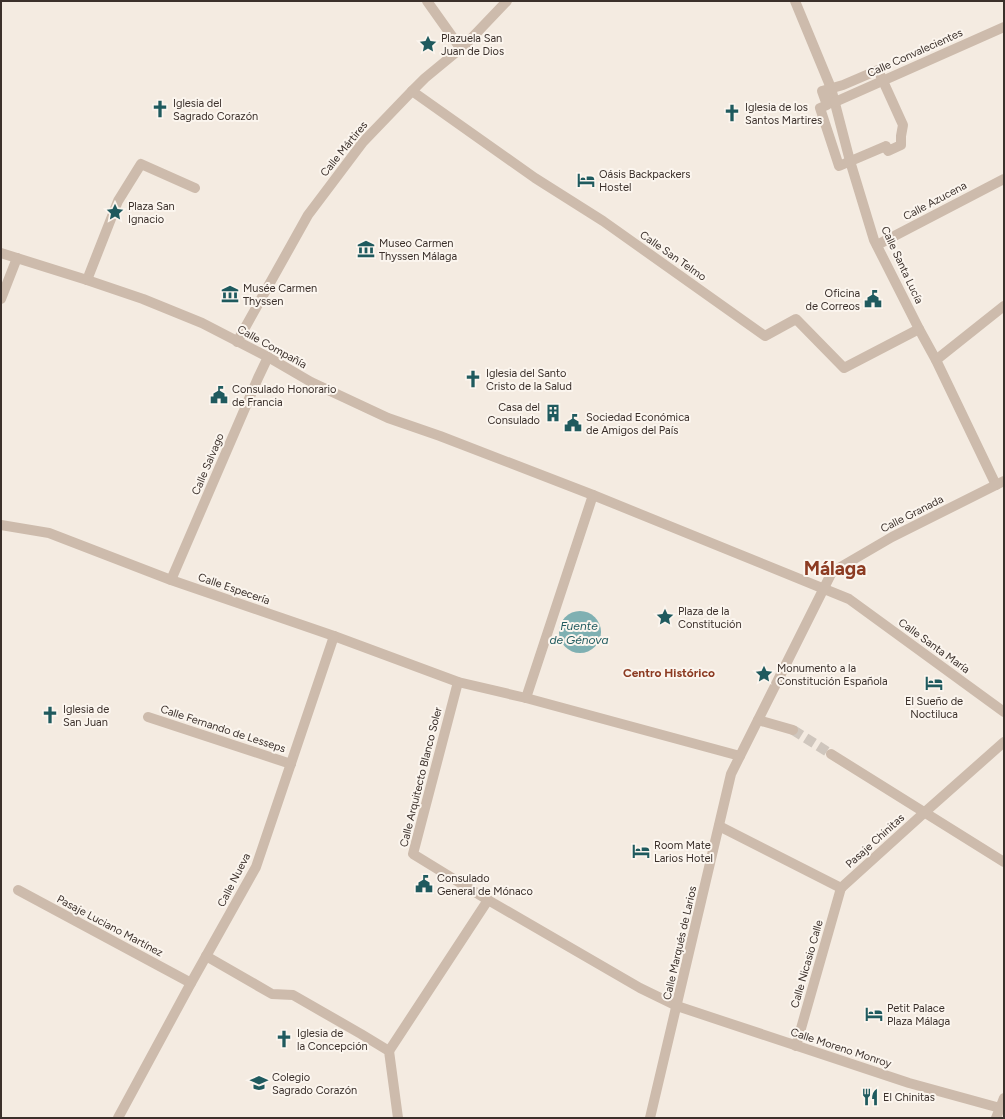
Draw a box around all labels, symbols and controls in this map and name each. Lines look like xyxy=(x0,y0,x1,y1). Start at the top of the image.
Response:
street label: Calle Convalecientes xyxy=(865,26,965,80)
place label: Plazuela San Juan de Dios xyxy=(441,32,504,58)
place icon: Plazuela San Juan de Dios xyxy=(418,34,438,54)
place label: Iglesia del Sagrado Corazón xyxy=(173,97,258,123)
church icon: Iglesia del Sagrado Corazón xyxy=(150,99,170,119)
place label: Iglesia de los Santos Martires xyxy=(745,101,822,127)
church icon: Iglesia de los Santos Martires xyxy=(722,103,742,123)
street label: Calle Mártires xyxy=(318,119,370,179)
place label: Oásis Backpackers Hostel xyxy=(599,168,690,194)
hotel icon: Oásis Backpackers Hostel xyxy=(576,170,596,190)
street label: Calle Azucena xyxy=(901,179,969,223)
place label: Plaza San Ignacio xyxy=(128,200,175,226)
place icon: Plaza San Ignacio xyxy=(105,202,125,222)
street label: Calle Santa Lucía xyxy=(878,224,926,306)
street label: Calle San Telmo xyxy=(637,228,709,284)
place label: Museo Carmen Thyssen Málaga xyxy=(379,237,457,263)
museum icon: Museo Carmen Thyssen Málaga xyxy=(356,239,376,259)
place label: Musée Carmen Thyssen xyxy=(243,282,317,308)
museum icon: Musée Carmen Thyssen xyxy=(220,284,240,304)
place label: Oficina de Correos xyxy=(806,287,860,313)
public building icon: Oficina de Correos xyxy=(863,289,883,309)
street label: Calle Compañía xyxy=(235,323,309,371)
place label: Iglesia del Santo Cristo de la Salud xyxy=(486,367,572,393)
church icon: Iglesia del Santo Cristo de la Salud xyxy=(463,369,483,389)
place label: Consulado Honorario de Francia xyxy=(232,383,336,409)
public building icon: Consulado Honorario de Francia xyxy=(209,385,229,405)
place label: Casa del Consulado xyxy=(487,401,540,427)
building icon: Casa del Consulado xyxy=(543,403,563,423)
place label: Sociedad Económica de Amigos del País xyxy=(586,411,690,437)
public building icon: Sociedad Económica de Amigos del País xyxy=(563,413,583,433)
street label: Calle Salvago xyxy=(189,431,227,497)
street label: Calle Granada xyxy=(878,493,946,535)
district label: Málaga xyxy=(804,557,866,580)
street label: Calle Especería xyxy=(196,571,272,607)
place label: Plaza de la Constitución xyxy=(678,605,742,631)
place icon: Plaza de la Constitución xyxy=(655,607,675,627)
street label: Calle Santa María xyxy=(896,616,972,676)
water label: Fuente de Génova xyxy=(550,619,608,647)
place label: Monumento a la Constitución Española xyxy=(777,662,888,688)
place icon: Monumento a la Constitución Española xyxy=(754,664,774,684)
district label: Centro Histórico xyxy=(623,666,715,680)
hotel icon: El Sueño de Noctiluca xyxy=(924,673,944,693)
place label: El Sueño de Noctiluca xyxy=(905,695,963,721)
place label: Iglesia de San Juan xyxy=(63,703,109,729)
street label: Calle Fernando de Lesseps xyxy=(159,703,287,755)
church icon: Iglesia de San Juan xyxy=(40,705,60,725)
street label: Calle Arquitecto Blanco Soler xyxy=(397,705,445,848)
street label: Pasaje Chinitas xyxy=(843,811,907,871)
place label: Room Mate Larios Hotel xyxy=(654,839,713,865)
hotel icon: Room Mate Larios Hotel xyxy=(631,841,651,861)
street label: Calle Nueva xyxy=(215,851,253,909)
place label: Consulado General de Mónaco xyxy=(437,872,533,898)
public building icon: Consulado General de Mónaco xyxy=(414,874,434,894)
street label: Calle Marqués de Larios xyxy=(661,885,699,1001)
street label: Pasaje Luciano Martínez xyxy=(55,892,165,960)
street label: Calle Nicasio Calle xyxy=(788,919,826,1009)
place label: Petit Palace Plaza Málaga xyxy=(887,1002,950,1028)
hotel icon: Petit Palace Plaza Málaga xyxy=(864,1004,884,1024)
street label: Calle Moreno Monroy xyxy=(789,1026,893,1071)
place label: Iglesia de la Concepción xyxy=(297,1027,368,1053)
church icon: Iglesia de la Concepción xyxy=(274,1029,294,1049)
place label: Colegio Sagrado Corazón xyxy=(272,1071,357,1097)
school or university icon: Colegio Sagrado Corazón xyxy=(249,1073,269,1093)
restaurant icon: El Chinitas xyxy=(860,1087,880,1107)
place label: El Chinitas xyxy=(883,1091,935,1104)

